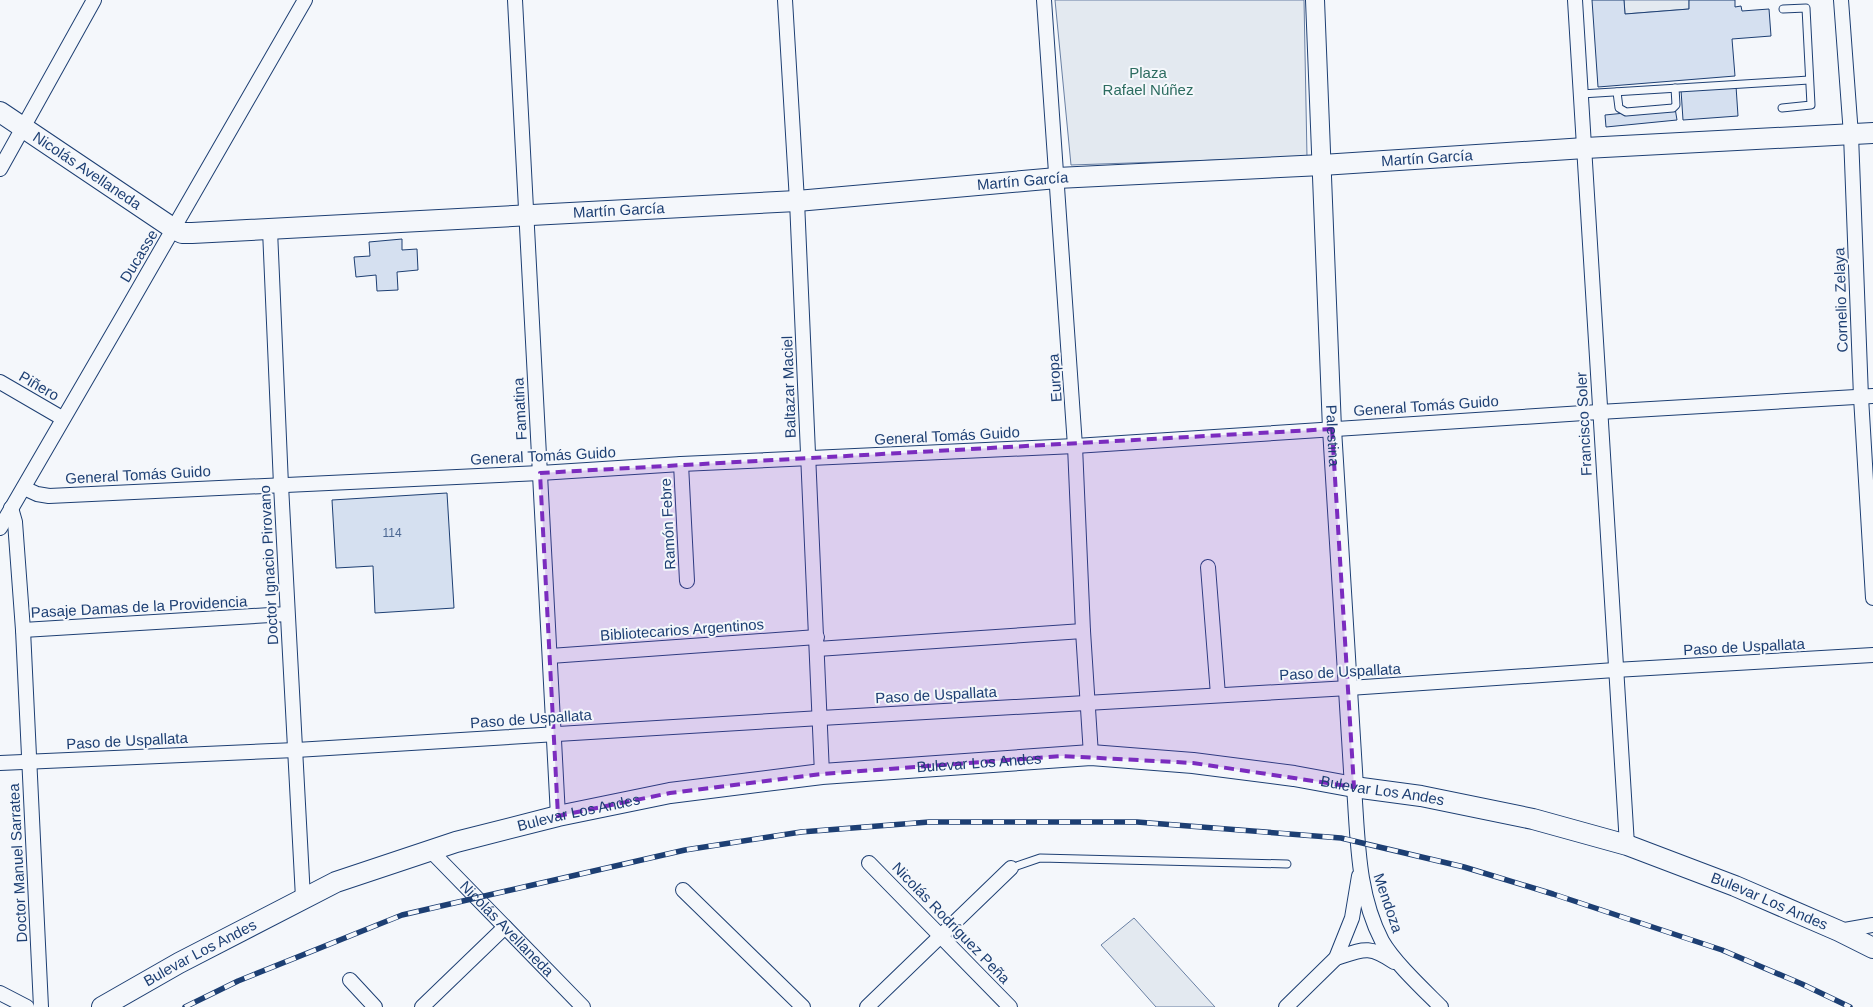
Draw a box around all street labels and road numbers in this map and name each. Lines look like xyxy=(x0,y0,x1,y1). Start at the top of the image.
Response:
street label: Nicolás Avellaneda xyxy=(30,128,145,213)
street label: Martín García xyxy=(1381,146,1474,169)
street label: Martín García xyxy=(976,168,1069,193)
street label: Martín García xyxy=(573,199,666,221)
street label: Ducasse xyxy=(116,226,161,285)
street label: Cornelio Zelaya xyxy=(1830,247,1851,353)
street label: Baltazar Maciel xyxy=(778,335,799,439)
street label: Europa xyxy=(1044,353,1065,403)
street label: Piñero xyxy=(16,367,62,404)
street label: Francisco Soler xyxy=(1572,372,1595,477)
street label: Famatina xyxy=(509,377,530,441)
street label: General Tomás Guido xyxy=(1353,392,1499,419)
street label: Palestina xyxy=(1323,404,1343,468)
street label: General Tomás Guido xyxy=(874,423,1020,448)
street label: General Tomás Guido xyxy=(470,443,616,468)
street label: General Tomás Guido xyxy=(65,462,211,487)
street label: Ramón Febre xyxy=(657,478,678,570)
street label: Doctor Ignacio Pirovano xyxy=(256,485,281,645)
street label: Pasaje Damas de la Providencia xyxy=(30,592,248,621)
street label: Bibliotecarios Argentinos xyxy=(599,615,764,644)
street label: Paso de Uspallata xyxy=(1683,635,1806,658)
street label: Paso de Uspallata xyxy=(1279,660,1402,683)
street label: Paso de Uspallata xyxy=(875,683,998,706)
street label: Paso de Uspallata xyxy=(470,706,593,731)
street label: Paso de Uspallata xyxy=(66,729,189,752)
street label: Bulevar Los Andes xyxy=(916,750,1042,775)
street label: Bulevar Los Andes xyxy=(1319,772,1446,809)
street label: Doctor Manuel Sarratea xyxy=(5,782,30,943)
street label: Bulevar Los Andes xyxy=(515,790,641,834)
street label: Nicolás Rodríguez Peña xyxy=(889,859,1014,987)
street label: Bulevar Los Andes xyxy=(1709,869,1830,933)
street label: Mendoza xyxy=(1370,871,1407,935)
street label: Nicolás Avellaneda xyxy=(457,877,558,980)
street label: Bulevar Los Andes xyxy=(140,916,259,989)

